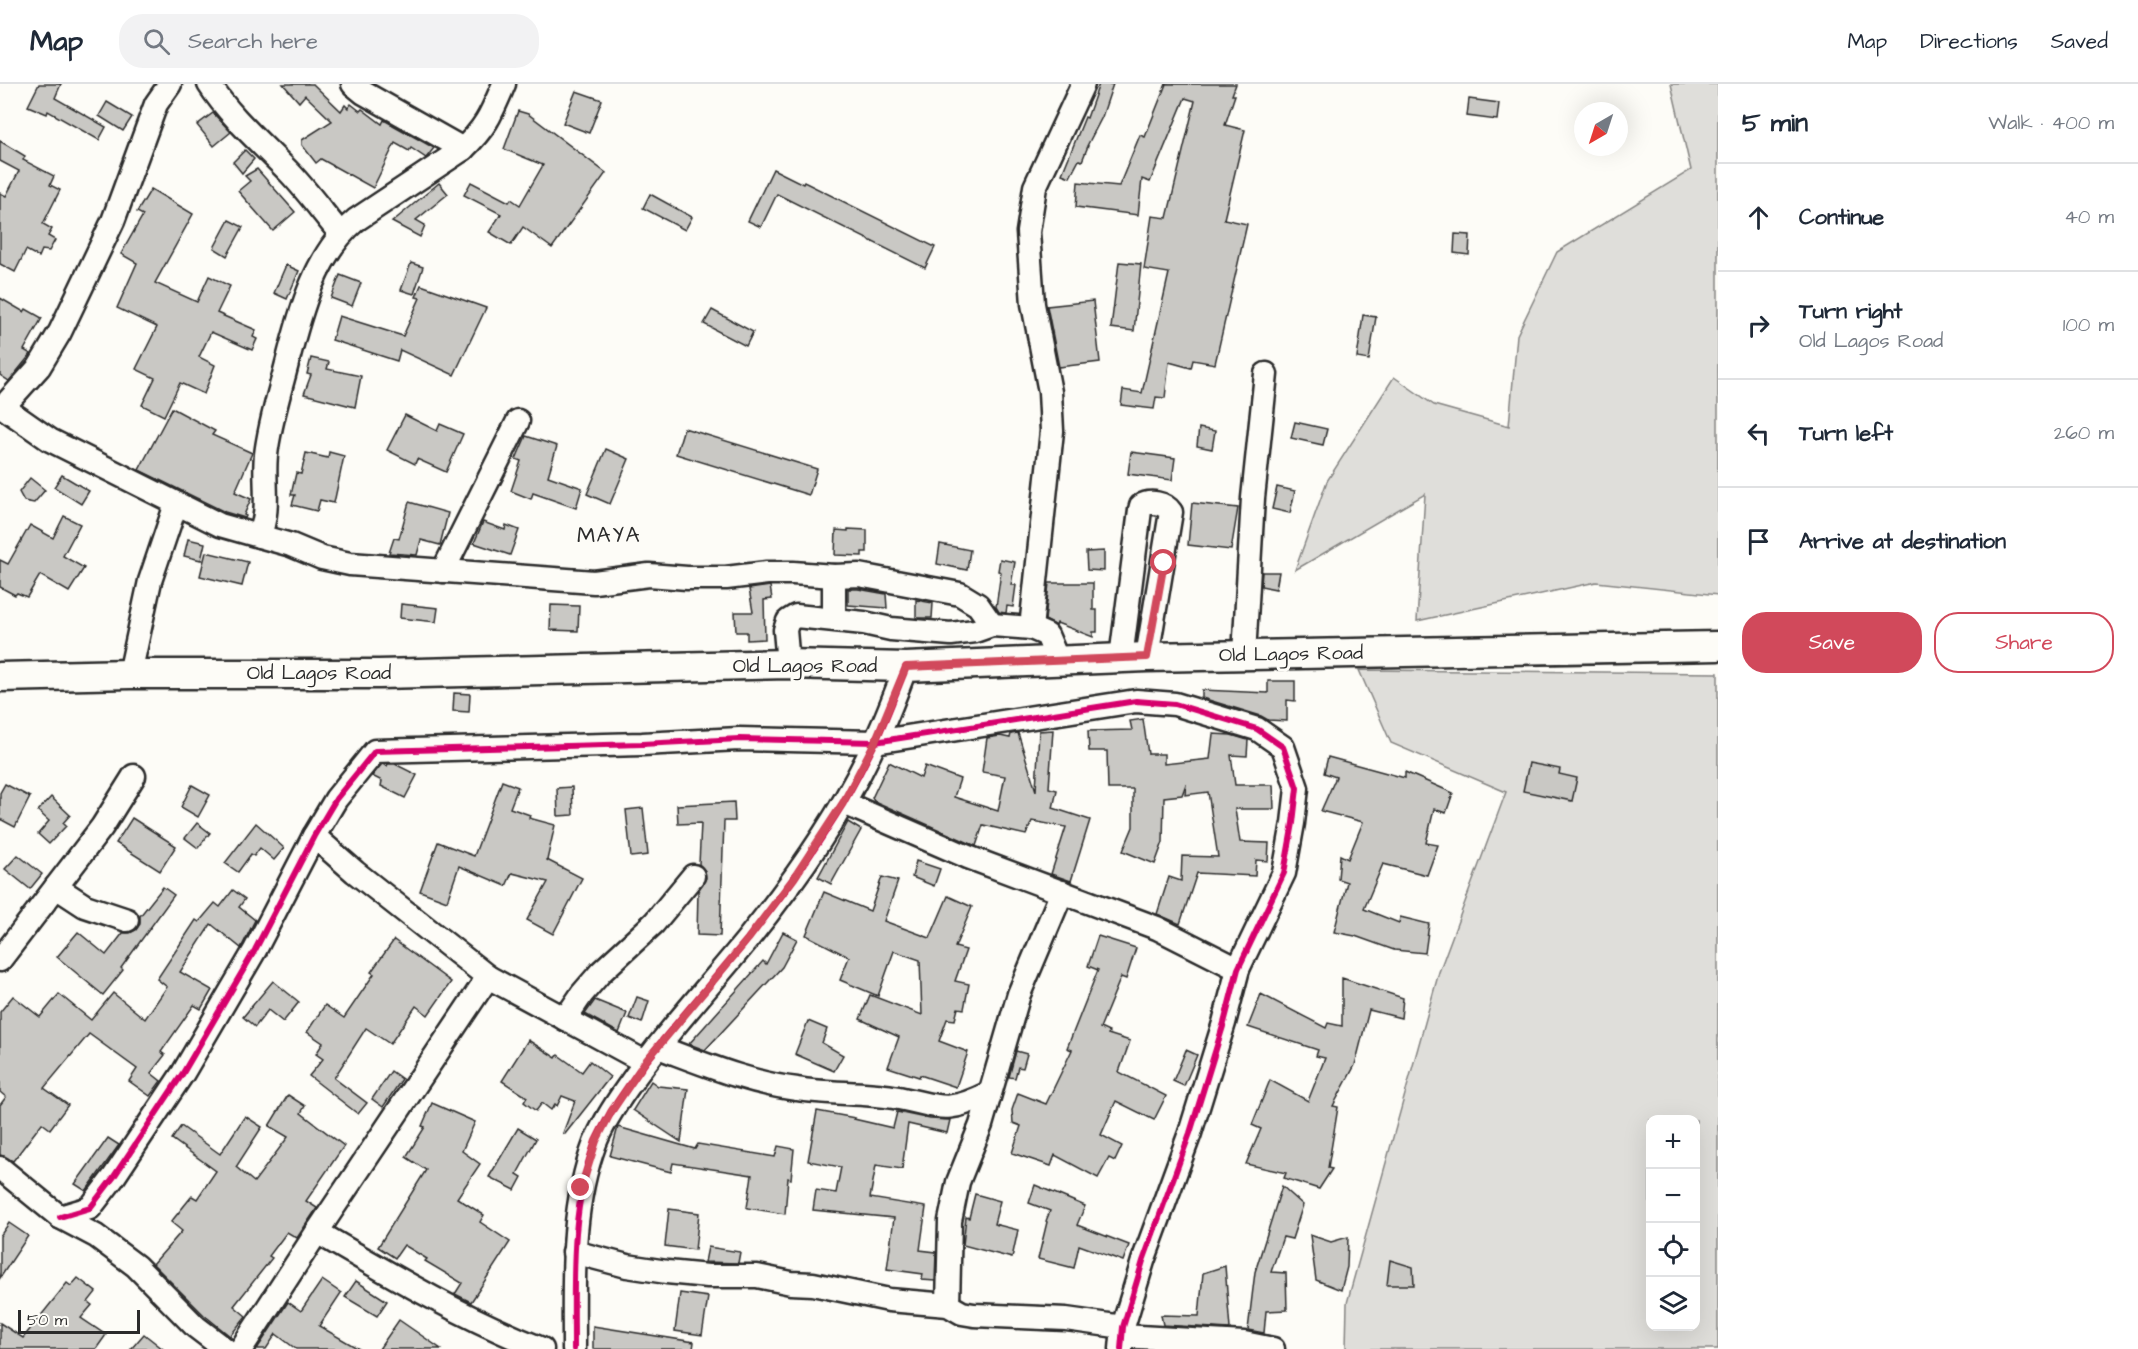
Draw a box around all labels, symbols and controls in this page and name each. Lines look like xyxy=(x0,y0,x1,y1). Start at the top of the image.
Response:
search box xyxy=(119,14,539,68)
text: Map xyxy=(30,22,83,61)
icon: search xyxy=(140,25,173,58)
text: Search here xyxy=(188,26,318,57)
text: Map xyxy=(1847,27,1887,56)
text: Directions xyxy=(1920,27,2018,56)
text: Saved xyxy=(2051,27,2108,56)
north arrow xyxy=(1574,102,1628,156)
text: 5 min xyxy=(1742,105,1808,141)
text: Walk · 400 m xyxy=(1988,109,2114,137)
icon: ahead xyxy=(1742,201,1775,234)
text: Continue xyxy=(1799,202,1884,233)
text: 40 m xyxy=(2064,203,2114,231)
text: Turn right xyxy=(1799,296,1902,327)
icon: right xyxy=(1742,309,1775,342)
text: 100 m xyxy=(2063,311,2114,339)
text: Old Lagos Road xyxy=(1799,327,1943,355)
icon: left xyxy=(1742,417,1775,450)
text: Turn left xyxy=(1799,418,1893,449)
text: 260 m xyxy=(2054,419,2114,447)
district label: MAYA xyxy=(577,520,641,551)
icon: arrive xyxy=(1742,525,1775,558)
text: Arrive at destination xyxy=(1799,526,2006,557)
route start xyxy=(1150,549,1176,575)
button: Save xyxy=(1742,612,1922,673)
button: Share xyxy=(1934,612,2114,673)
street label: Old Lagos Road xyxy=(1219,639,1363,670)
street label: Old Lagos Road xyxy=(733,652,877,681)
street label: Old Lagos Road xyxy=(247,659,391,688)
map controls xyxy=(1646,1115,1700,1331)
button: + xyxy=(1646,1115,1700,1169)
button: − xyxy=(1646,1169,1700,1223)
route end xyxy=(567,1174,593,1200)
button: locate xyxy=(1646,1223,1700,1277)
button: layers xyxy=(1646,1277,1700,1331)
scale bar xyxy=(18,1307,140,1334)
text: 50 m xyxy=(27,1309,67,1331)

